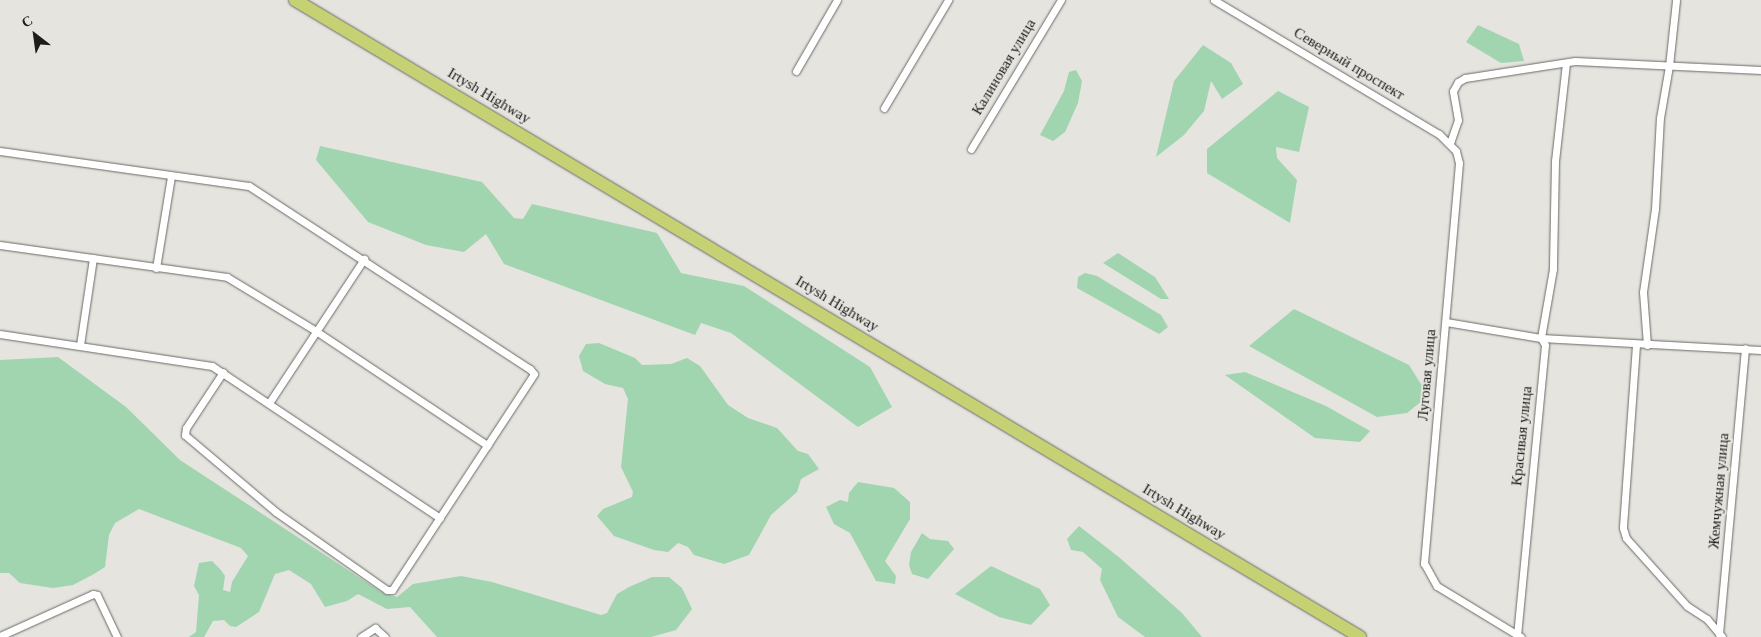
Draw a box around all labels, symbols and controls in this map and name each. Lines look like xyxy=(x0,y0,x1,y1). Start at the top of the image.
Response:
north arrow xyxy=(10,10,60,60)
text: С xyxy=(19,13,35,31)
street label: Калиновая улица xyxy=(968,16,1040,118)
street label: Северный проспект xyxy=(1290,24,1408,104)
street label: Irtysh Highway xyxy=(444,64,534,128)
street label: Irtysh Highway xyxy=(792,272,882,336)
street label: Луговая улица xyxy=(1414,328,1440,422)
street label: Красивая улица xyxy=(1508,385,1536,487)
street label: Жемчужная улица xyxy=(1705,432,1733,550)
street label: Irtysh Highway xyxy=(1139,480,1229,544)

